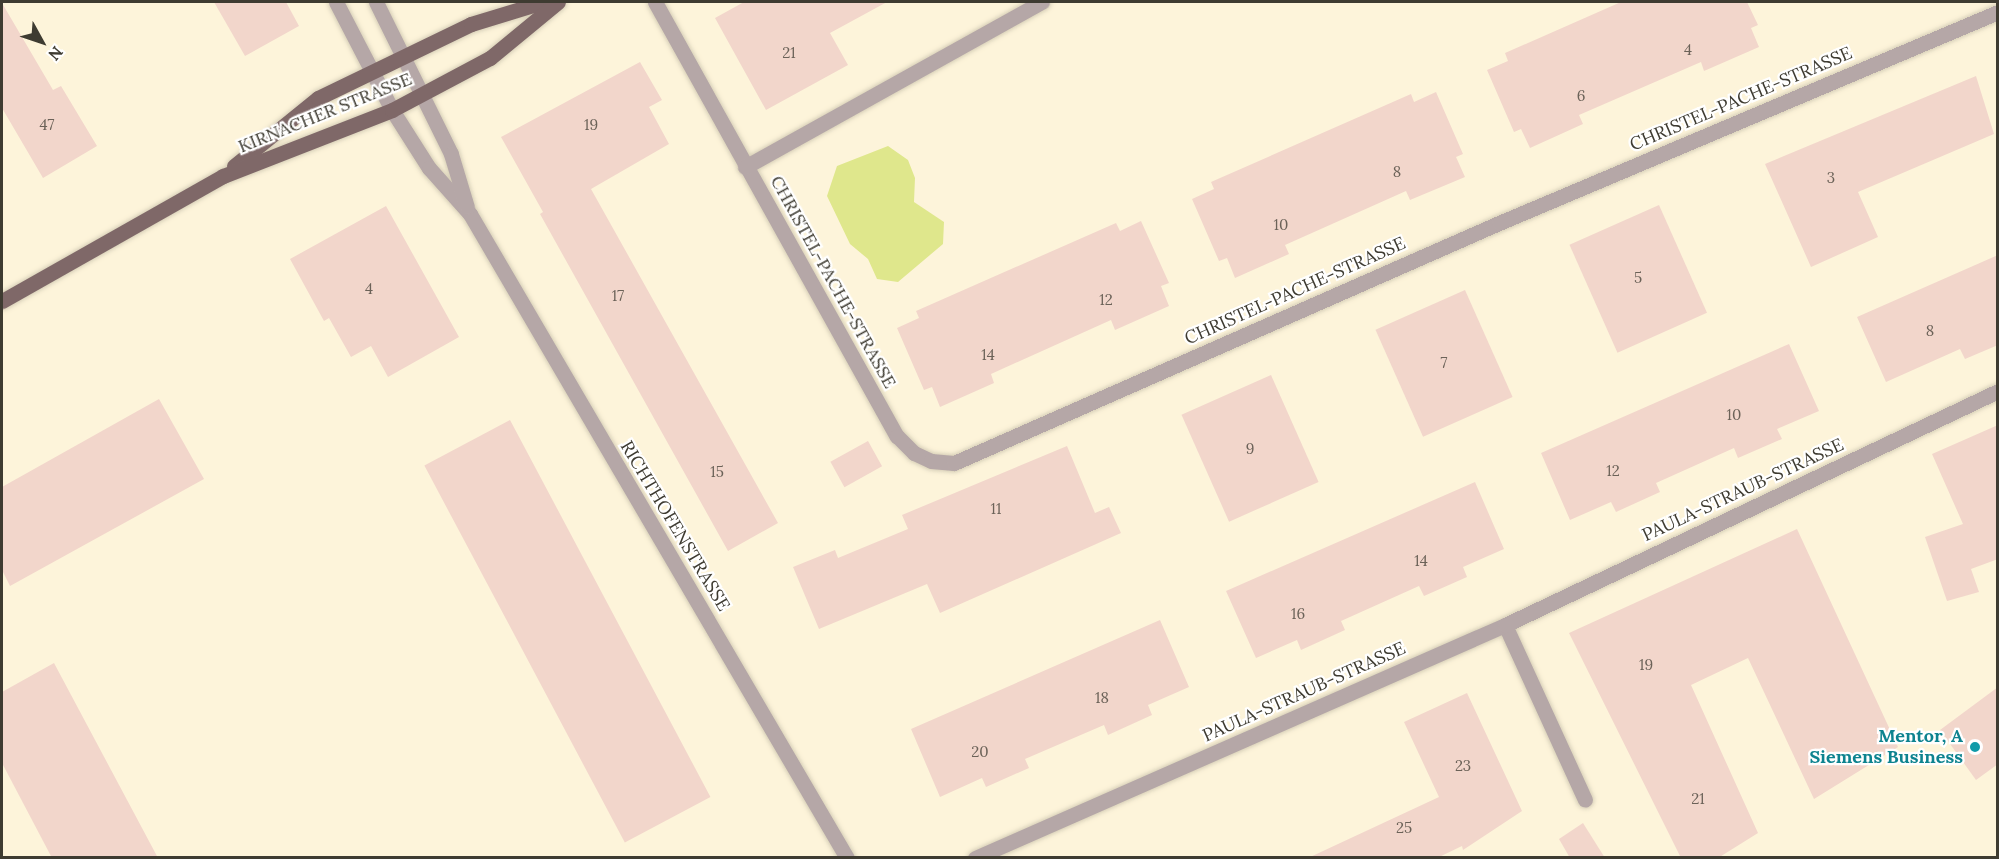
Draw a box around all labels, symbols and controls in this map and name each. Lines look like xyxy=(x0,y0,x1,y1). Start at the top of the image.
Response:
north arrow xyxy=(12,12,72,72)
house number: 4 xyxy=(1684,41,1692,59)
text: N xyxy=(44,42,67,65)
street label: CHRISTEL-PACHE-STRASSE xyxy=(1627,42,1855,156)
house number: 21 xyxy=(782,44,796,62)
street label: KIRNACHER STRASSE xyxy=(235,68,415,158)
house number: 6 xyxy=(1577,87,1585,105)
house number: 47 xyxy=(39,116,55,134)
house number: 19 xyxy=(584,116,598,134)
house number: 8 xyxy=(1393,163,1401,181)
house number: 3 xyxy=(1827,169,1835,187)
street label: CHRISTEL-PACHE-STRASSE xyxy=(766,172,900,392)
house number: 10 xyxy=(1274,216,1288,234)
street label: CHRISTEL-PACHE-STRASSE xyxy=(1181,232,1409,350)
house number: 5 xyxy=(1634,269,1642,287)
house number: 4 xyxy=(365,280,373,298)
house number: 17 xyxy=(612,287,624,305)
house number: 12 xyxy=(1099,291,1113,309)
house number: 8 xyxy=(1926,322,1934,340)
house number: 14 xyxy=(981,346,995,364)
house number: 7 xyxy=(1441,354,1447,372)
house number: 10 xyxy=(1727,406,1741,424)
street label: PAULA-STRAUB-STRASSE xyxy=(1639,434,1847,546)
street label: RICHTHOFENSTRASSE xyxy=(616,437,734,615)
house number: 9 xyxy=(1246,440,1254,458)
house number: 12 xyxy=(1606,462,1620,480)
house number: 15 xyxy=(710,463,724,481)
house number: 11 xyxy=(991,500,1001,518)
house number: 14 xyxy=(1414,552,1428,570)
house number: 16 xyxy=(1291,605,1305,623)
street label: PAULA-STRAUB-STRASSE xyxy=(1199,637,1409,747)
house number: 19 xyxy=(1639,656,1653,674)
house number: 18 xyxy=(1095,689,1109,707)
place label: Mentor, A Siemens Business xyxy=(1810,726,1963,768)
marker: Mentor, A Siemens Business xyxy=(1968,740,1982,754)
house number: 20 xyxy=(971,743,989,761)
house number: 23 xyxy=(1455,757,1471,775)
house number: 21 xyxy=(1691,790,1705,808)
house number: 25 xyxy=(1396,819,1412,837)

